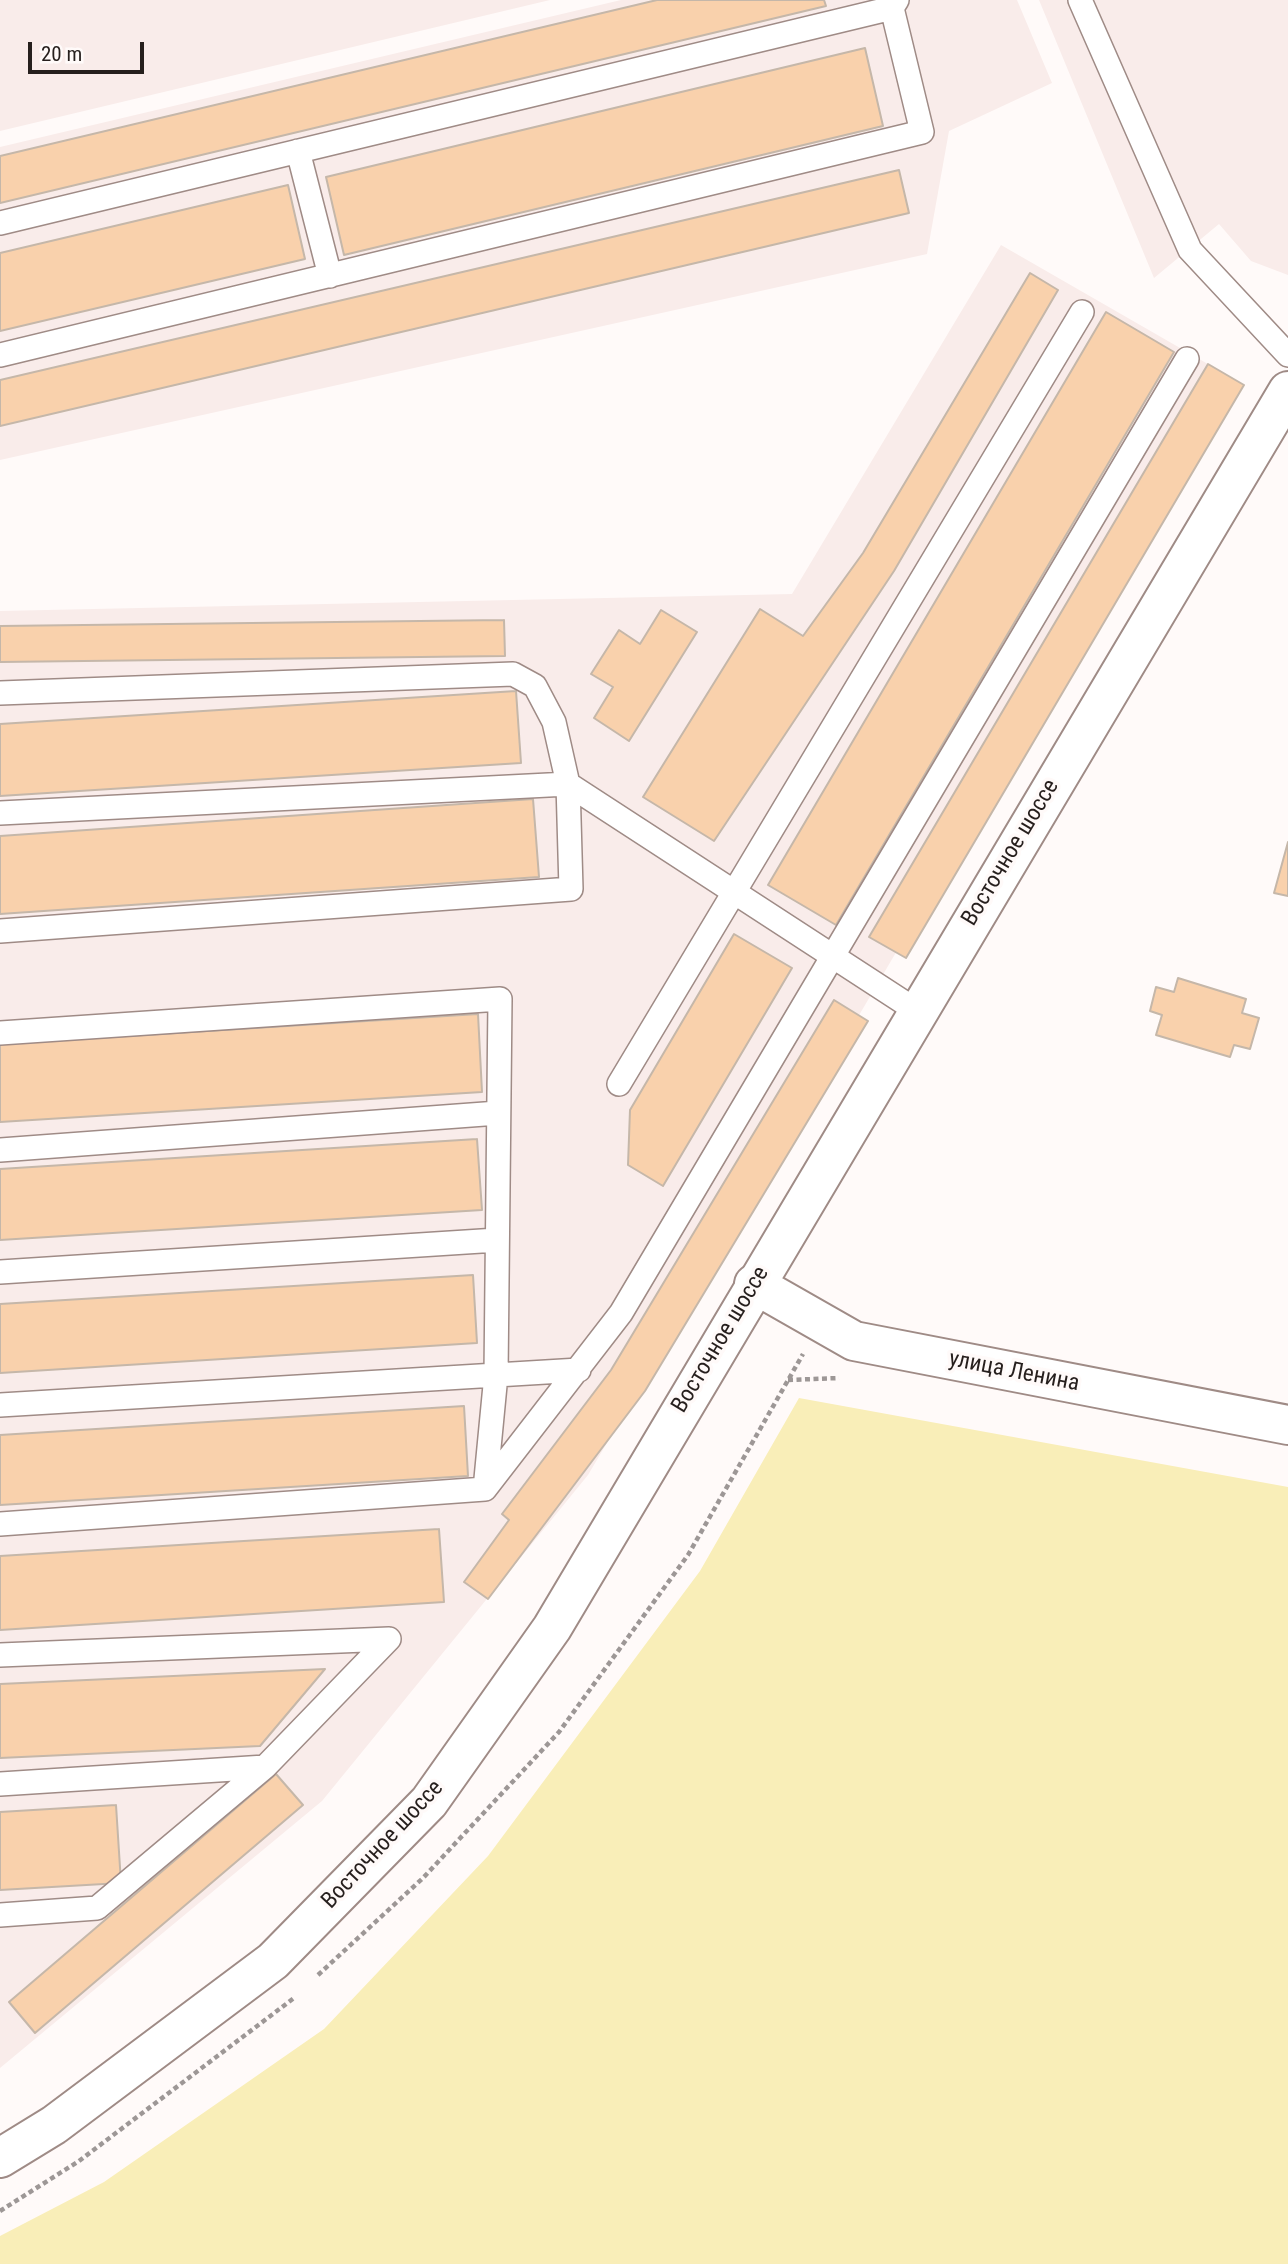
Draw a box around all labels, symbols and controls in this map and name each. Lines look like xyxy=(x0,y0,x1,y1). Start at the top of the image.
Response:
scale bar xyxy=(32,28,147,72)
text: 20 m xyxy=(41,42,82,66)
street label: Восточное шоссе xyxy=(957,775,1065,931)
street label: Восточное шоссе xyxy=(667,1262,775,1418)
street label: улица Ленина xyxy=(947,1346,1081,1398)
street label: Восточное шоссе xyxy=(316,1775,450,1915)

